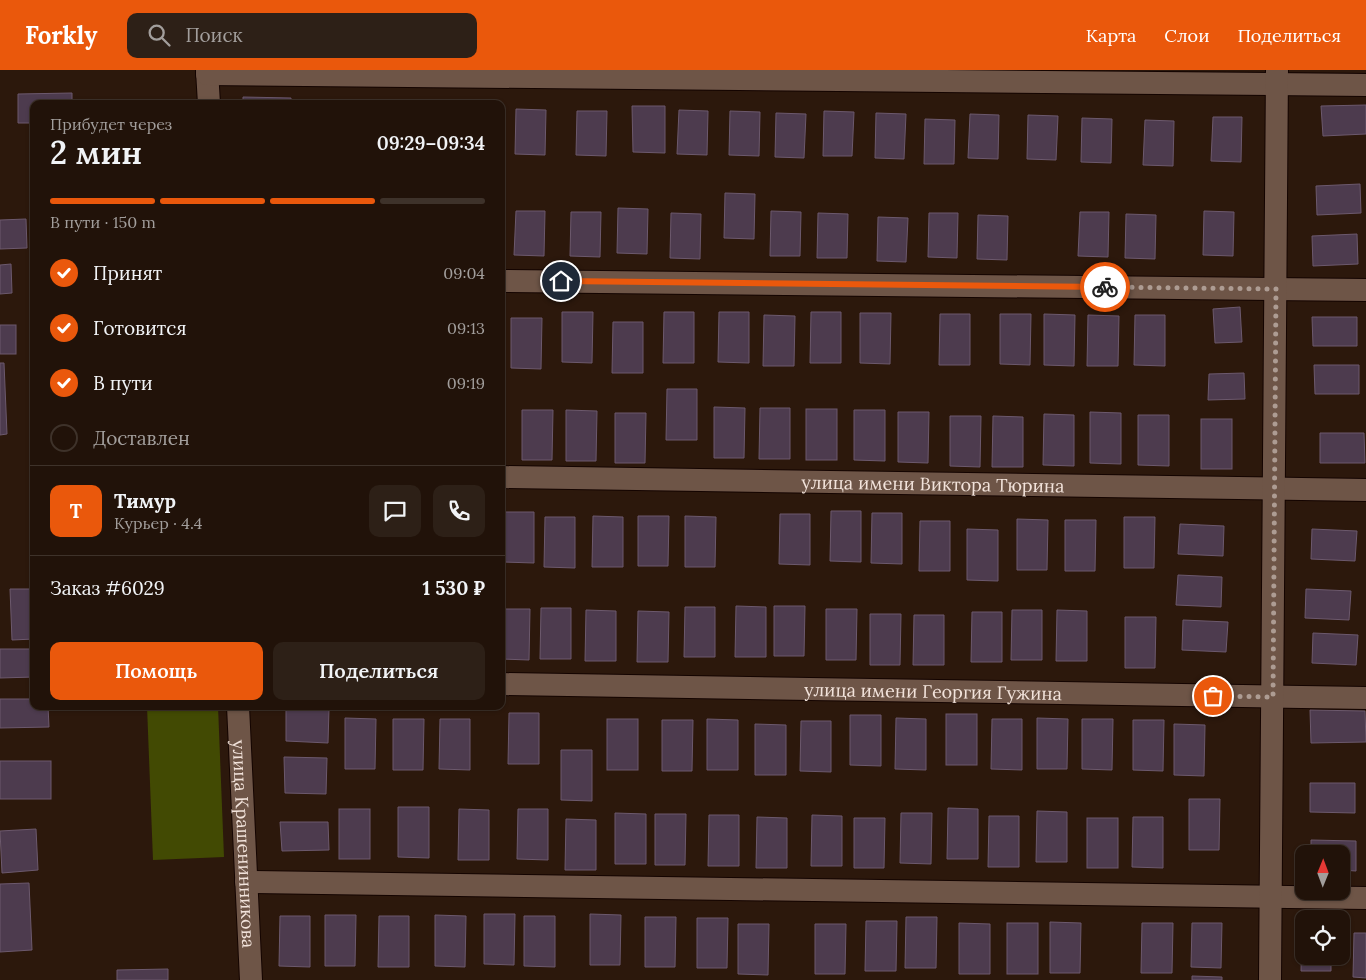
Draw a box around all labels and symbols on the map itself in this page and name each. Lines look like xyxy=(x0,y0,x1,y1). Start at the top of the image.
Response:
pin xyxy=(540,260,582,302)
courier xyxy=(1080,262,1130,312)
street label: улица имени Виктора Тюрина xyxy=(801,470,1065,497)
pin xyxy=(1192,675,1234,717)
street label: улица имени Георгия Гужина xyxy=(804,677,1062,705)
street label: улица Крашенинникова xyxy=(228,739,261,949)
north arrow xyxy=(1295,845,1350,900)

